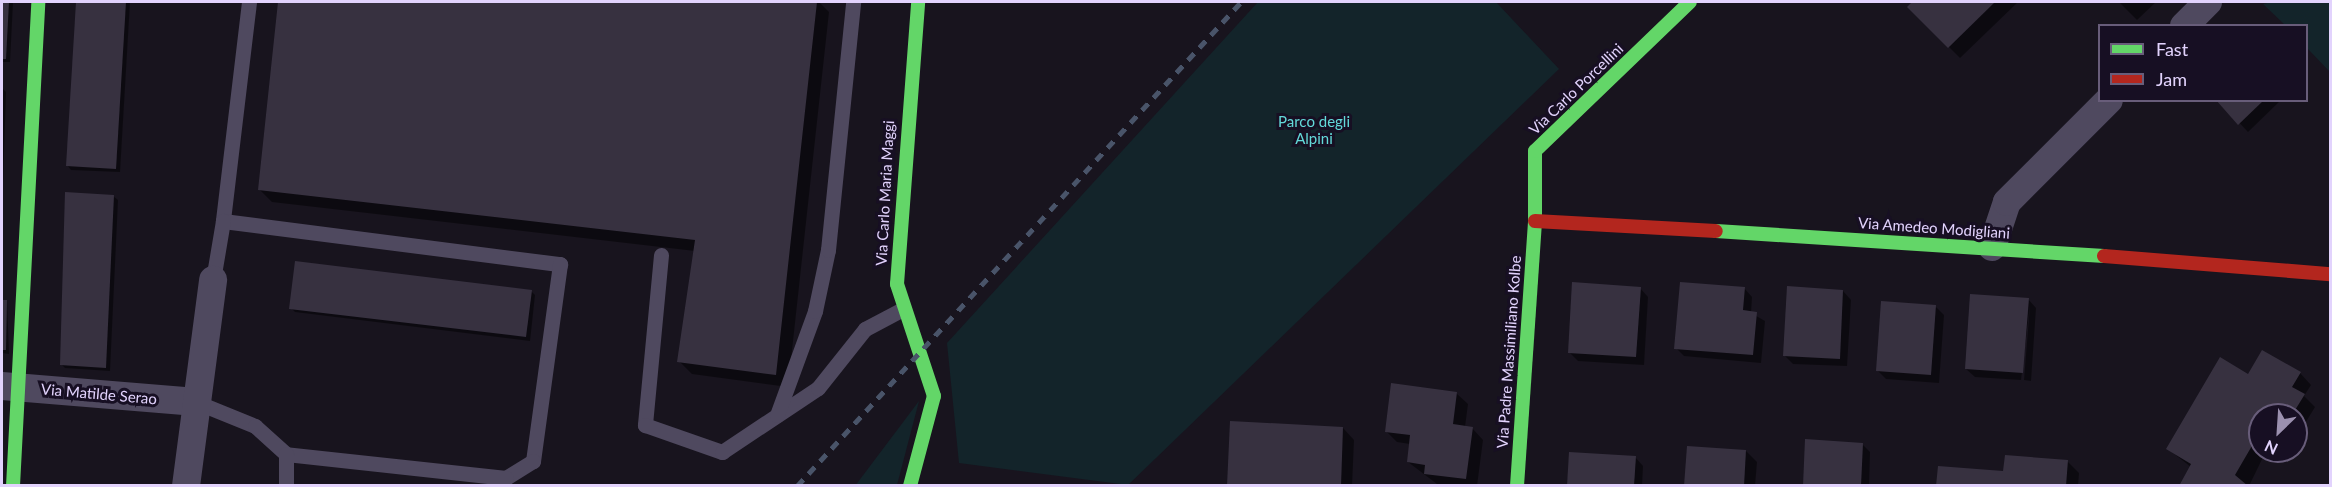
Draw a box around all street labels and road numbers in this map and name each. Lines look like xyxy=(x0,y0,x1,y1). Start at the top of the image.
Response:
street label: Via Carlo Porcellini xyxy=(1525,40,1627,138)
street label: Via Carlo Maria Maggi xyxy=(872,120,898,266)
street label: Via Amedeo Modigliani xyxy=(1857,214,2011,242)
street label: Via Padre Massimiliano Kolbe xyxy=(1493,255,1525,449)
street label: Via Matilde Serao xyxy=(40,380,158,408)

